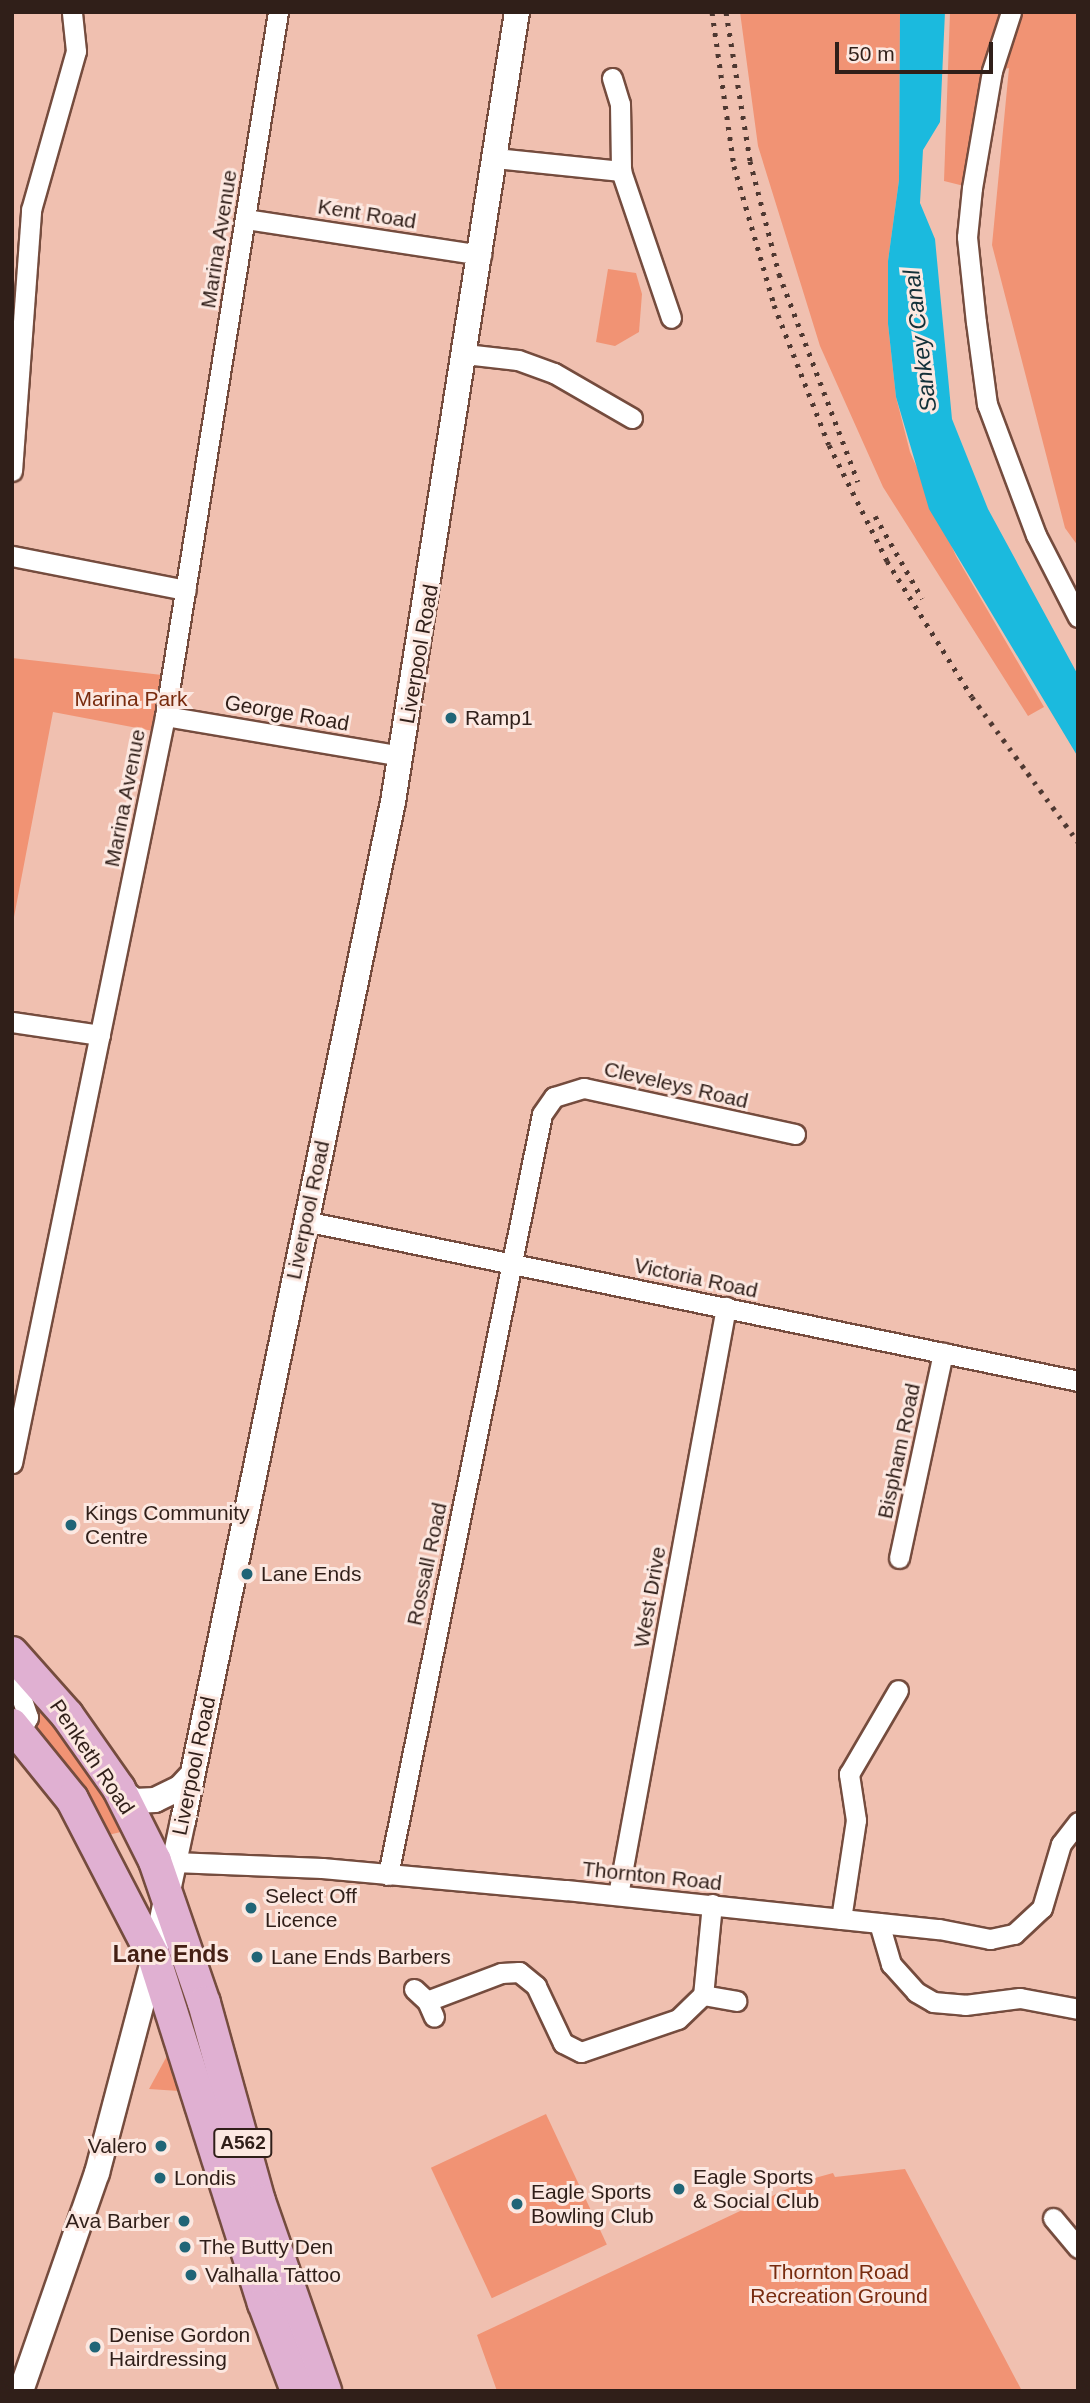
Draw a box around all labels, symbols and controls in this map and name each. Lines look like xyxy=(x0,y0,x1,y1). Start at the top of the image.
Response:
scale bar xyxy=(838,28,996,72)
text: 50 m xyxy=(848,42,895,65)
street label: Marina Avenue xyxy=(196,167,242,311)
street label: Kent Road xyxy=(316,194,418,234)
water label: Sankey Canal xyxy=(898,268,942,414)
street label: Liverpool Road xyxy=(394,582,444,726)
park label: Marina Park xyxy=(74,686,188,712)
street label: George Road xyxy=(223,690,351,736)
place label: Ramp1 xyxy=(465,705,533,731)
marker: Ramp1 xyxy=(443,710,459,726)
street label: Marina Avenue xyxy=(99,726,151,870)
street label: Cleveleys Road xyxy=(602,1056,750,1114)
street label: Liverpool Road xyxy=(281,1138,335,1282)
street label: Victoria Road xyxy=(632,1253,760,1303)
street label: Bispham Road xyxy=(872,1381,926,1521)
place label: Kings Community Centre xyxy=(85,1500,250,1550)
street label: Rossall Road xyxy=(402,1500,452,1628)
marker: Kings Community Centre xyxy=(63,1517,79,1533)
street label: West Drive xyxy=(629,1544,671,1650)
place label: Lane Ends xyxy=(261,1561,361,1587)
marker: Lane Ends xyxy=(239,1566,255,1582)
street label: Liverpool Road xyxy=(167,1694,221,1838)
street label: Penketh Road xyxy=(44,1695,140,1819)
street label: Thornton Road xyxy=(581,1856,723,1896)
place label: Select Off Licence xyxy=(265,1883,357,1933)
marker: Select Off Licence xyxy=(243,1900,259,1916)
district label: Lane Ends xyxy=(113,1940,229,1968)
place label: Lane Ends Barbers xyxy=(271,1944,451,1970)
marker: Lane Ends Barbers xyxy=(249,1949,265,1965)
road number: A562 xyxy=(213,2128,273,2158)
place label: Valero xyxy=(88,2133,147,2159)
marker: Valero xyxy=(153,2138,169,2154)
place label: Eagle Sports & Social Club xyxy=(693,2164,819,2214)
place label: Londis xyxy=(174,2165,236,2191)
marker: Londis xyxy=(152,2170,168,2186)
place label: Eagle Sports Bowling Club xyxy=(531,2179,654,2229)
marker: Eagle Sports & Social Club xyxy=(671,2181,687,2197)
marker: Eagle Sports Bowling Club xyxy=(509,2196,525,2212)
place label: Ava Barber xyxy=(65,2208,170,2234)
marker: Ava Barber xyxy=(176,2213,192,2229)
place label: The Butty Den xyxy=(199,2234,333,2260)
marker: The Butty Den xyxy=(177,2239,193,2255)
park label: Thornton Road Recreation Ground xyxy=(750,2259,928,2309)
place label: Valhalla Tattoo xyxy=(205,2262,341,2288)
marker: Valhalla Tattoo xyxy=(183,2267,199,2283)
place label: Denise Gordon Hairdressing xyxy=(109,2322,250,2372)
marker: Denise Gordon Hairdressing xyxy=(87,2339,103,2355)

